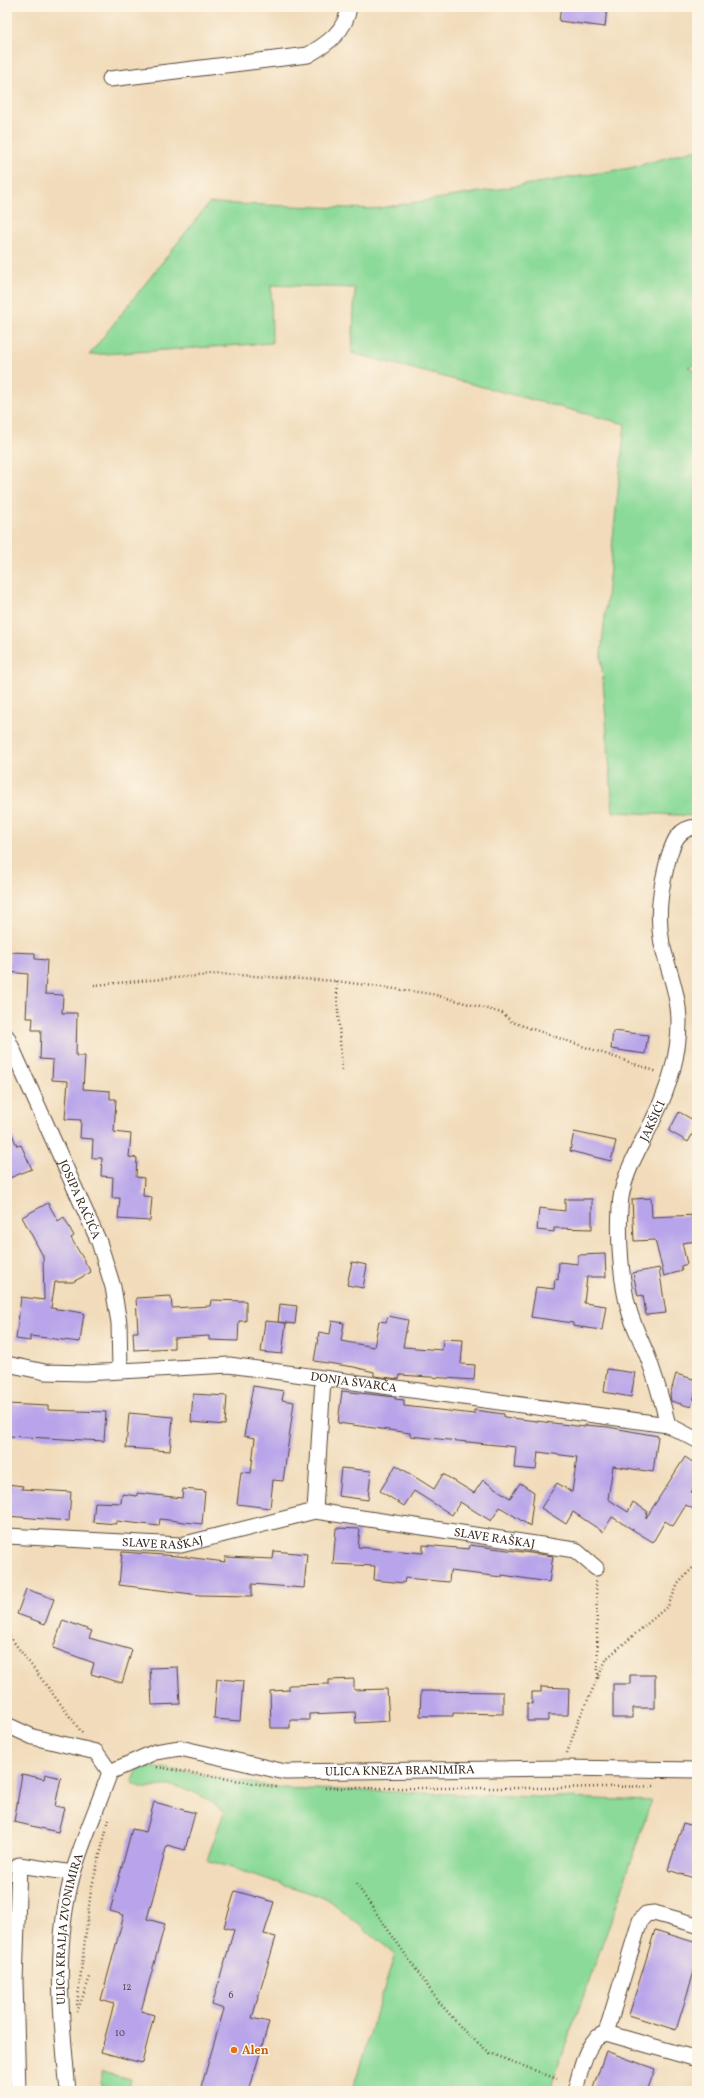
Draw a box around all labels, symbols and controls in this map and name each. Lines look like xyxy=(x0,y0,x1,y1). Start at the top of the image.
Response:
street label: JAKŠIĆI xyxy=(637,1099,670,1144)
street label: JOSIPA RAČIĆA xyxy=(54,1158,104,1243)
street label: DONJA ŠVARČA xyxy=(309,1369,398,1397)
street label: SLAVE RAŠKAJ xyxy=(453,1525,536,1553)
street label: SLAVE RAŠKAJ xyxy=(122,1533,205,1554)
street label: ULICA KNEZA BRANIMIRA xyxy=(325,1762,475,1780)
street label: ULICA KRALJA ZVONIMIRA xyxy=(53,1851,88,2005)
house number: 12 xyxy=(122,1980,132,1994)
house number: 6 xyxy=(228,1988,234,2002)
house number: 10 xyxy=(115,2026,125,2040)
place label: Alen xyxy=(242,2043,269,2059)
marker: Alen xyxy=(229,2045,239,2055)

